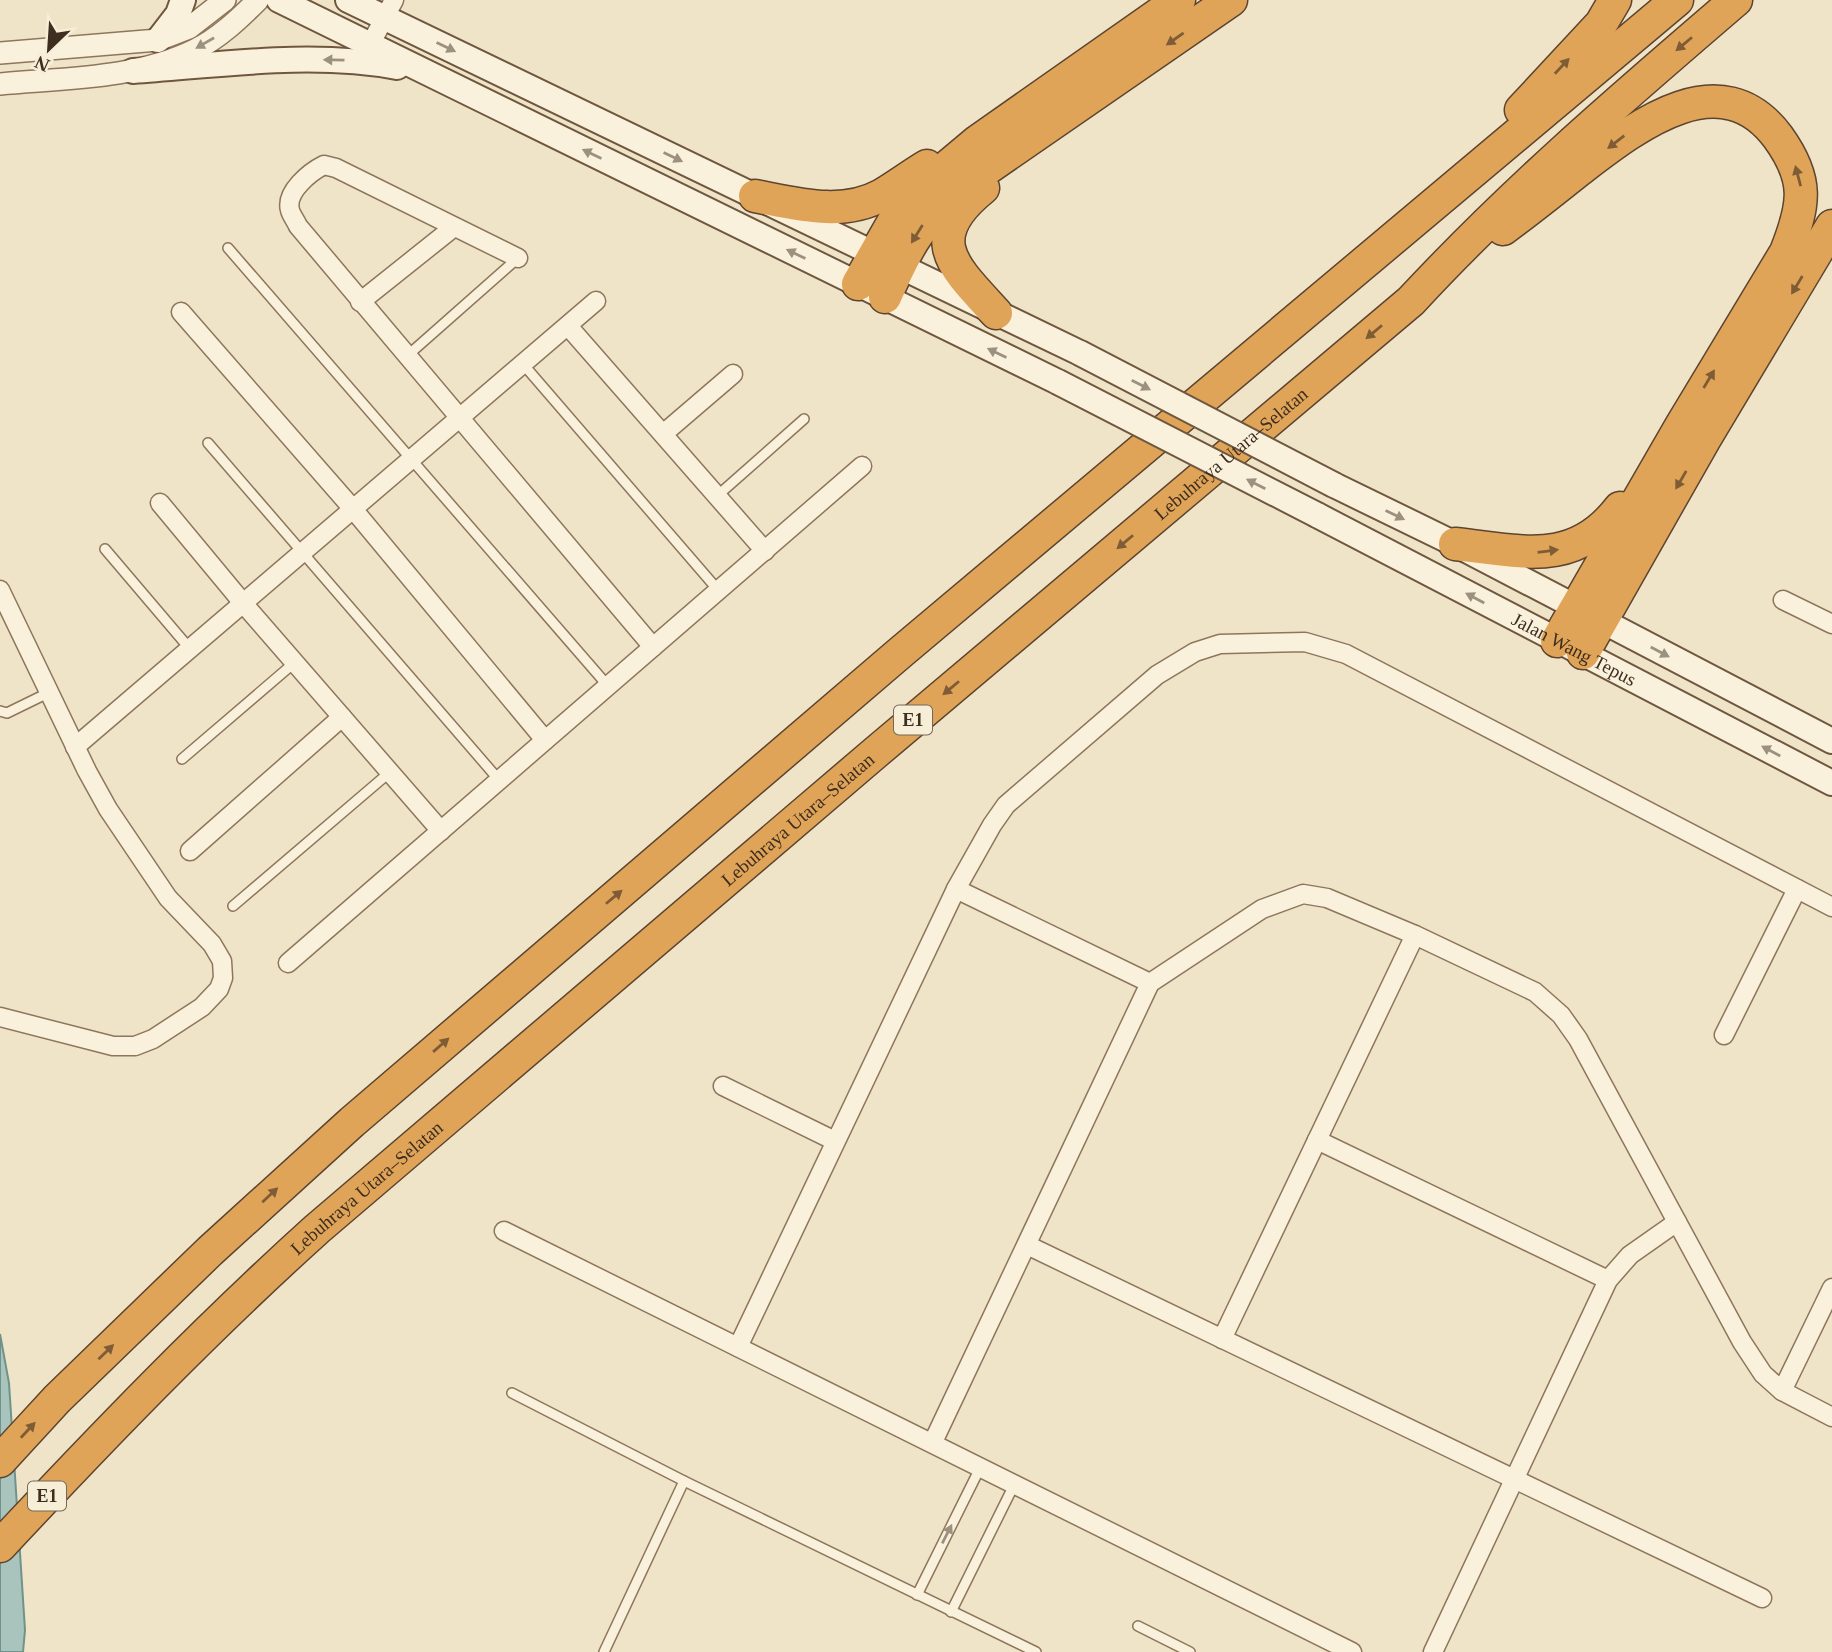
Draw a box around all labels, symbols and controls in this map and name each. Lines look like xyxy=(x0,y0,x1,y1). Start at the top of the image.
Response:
north arrow xyxy=(14,14,84,84)
one-way arrow xyxy=(1166,32,1184,46)
one-way arrow xyxy=(1676,36,1693,51)
one-way arrow xyxy=(196,37,215,50)
one-way arrow xyxy=(436,42,456,53)
text: N xyxy=(31,51,53,76)
one-way arrow xyxy=(323,54,345,65)
one-way arrow xyxy=(1553,58,1569,75)
one-way arrow xyxy=(1607,135,1625,149)
one-way arrow xyxy=(582,148,602,159)
one-way arrow xyxy=(663,151,683,163)
one-way arrow xyxy=(1792,164,1803,186)
one-way arrow xyxy=(910,225,923,244)
one-way arrow xyxy=(786,248,806,259)
one-way arrow xyxy=(1791,275,1803,294)
one-way arrow xyxy=(1365,324,1382,339)
one-way arrow xyxy=(987,347,1007,358)
one-way arrow xyxy=(1703,369,1716,388)
one-way arrow xyxy=(1131,379,1151,390)
street label: Lebuhraya Utara–Selatan xyxy=(1150,382,1312,524)
one-way arrow xyxy=(1675,471,1687,490)
one-way arrow xyxy=(1246,478,1266,489)
one-way arrow xyxy=(1385,509,1405,520)
one-way arrow xyxy=(1116,534,1134,550)
one-way arrow xyxy=(1537,545,1559,556)
one-way arrow xyxy=(1465,592,1485,603)
street label: Jalan Wang Tepus xyxy=(1509,608,1640,690)
one-way arrow xyxy=(1651,646,1670,658)
one-way arrow xyxy=(943,681,961,696)
road number: E1 xyxy=(894,706,932,734)
one-way arrow xyxy=(1761,746,1781,758)
street label: Lebuhraya Utara–Selatan xyxy=(717,748,878,890)
one-way arrow xyxy=(605,889,623,905)
one-way arrow xyxy=(432,1037,450,1053)
street label: Lebuhraya Utara–Selatan xyxy=(286,1116,447,1258)
one-way arrow xyxy=(261,1187,279,1203)
one-way arrow xyxy=(97,1345,114,1361)
one-way arrow xyxy=(20,1422,36,1439)
road number: E1 xyxy=(28,1482,66,1511)
one-way arrow xyxy=(942,1524,953,1544)

